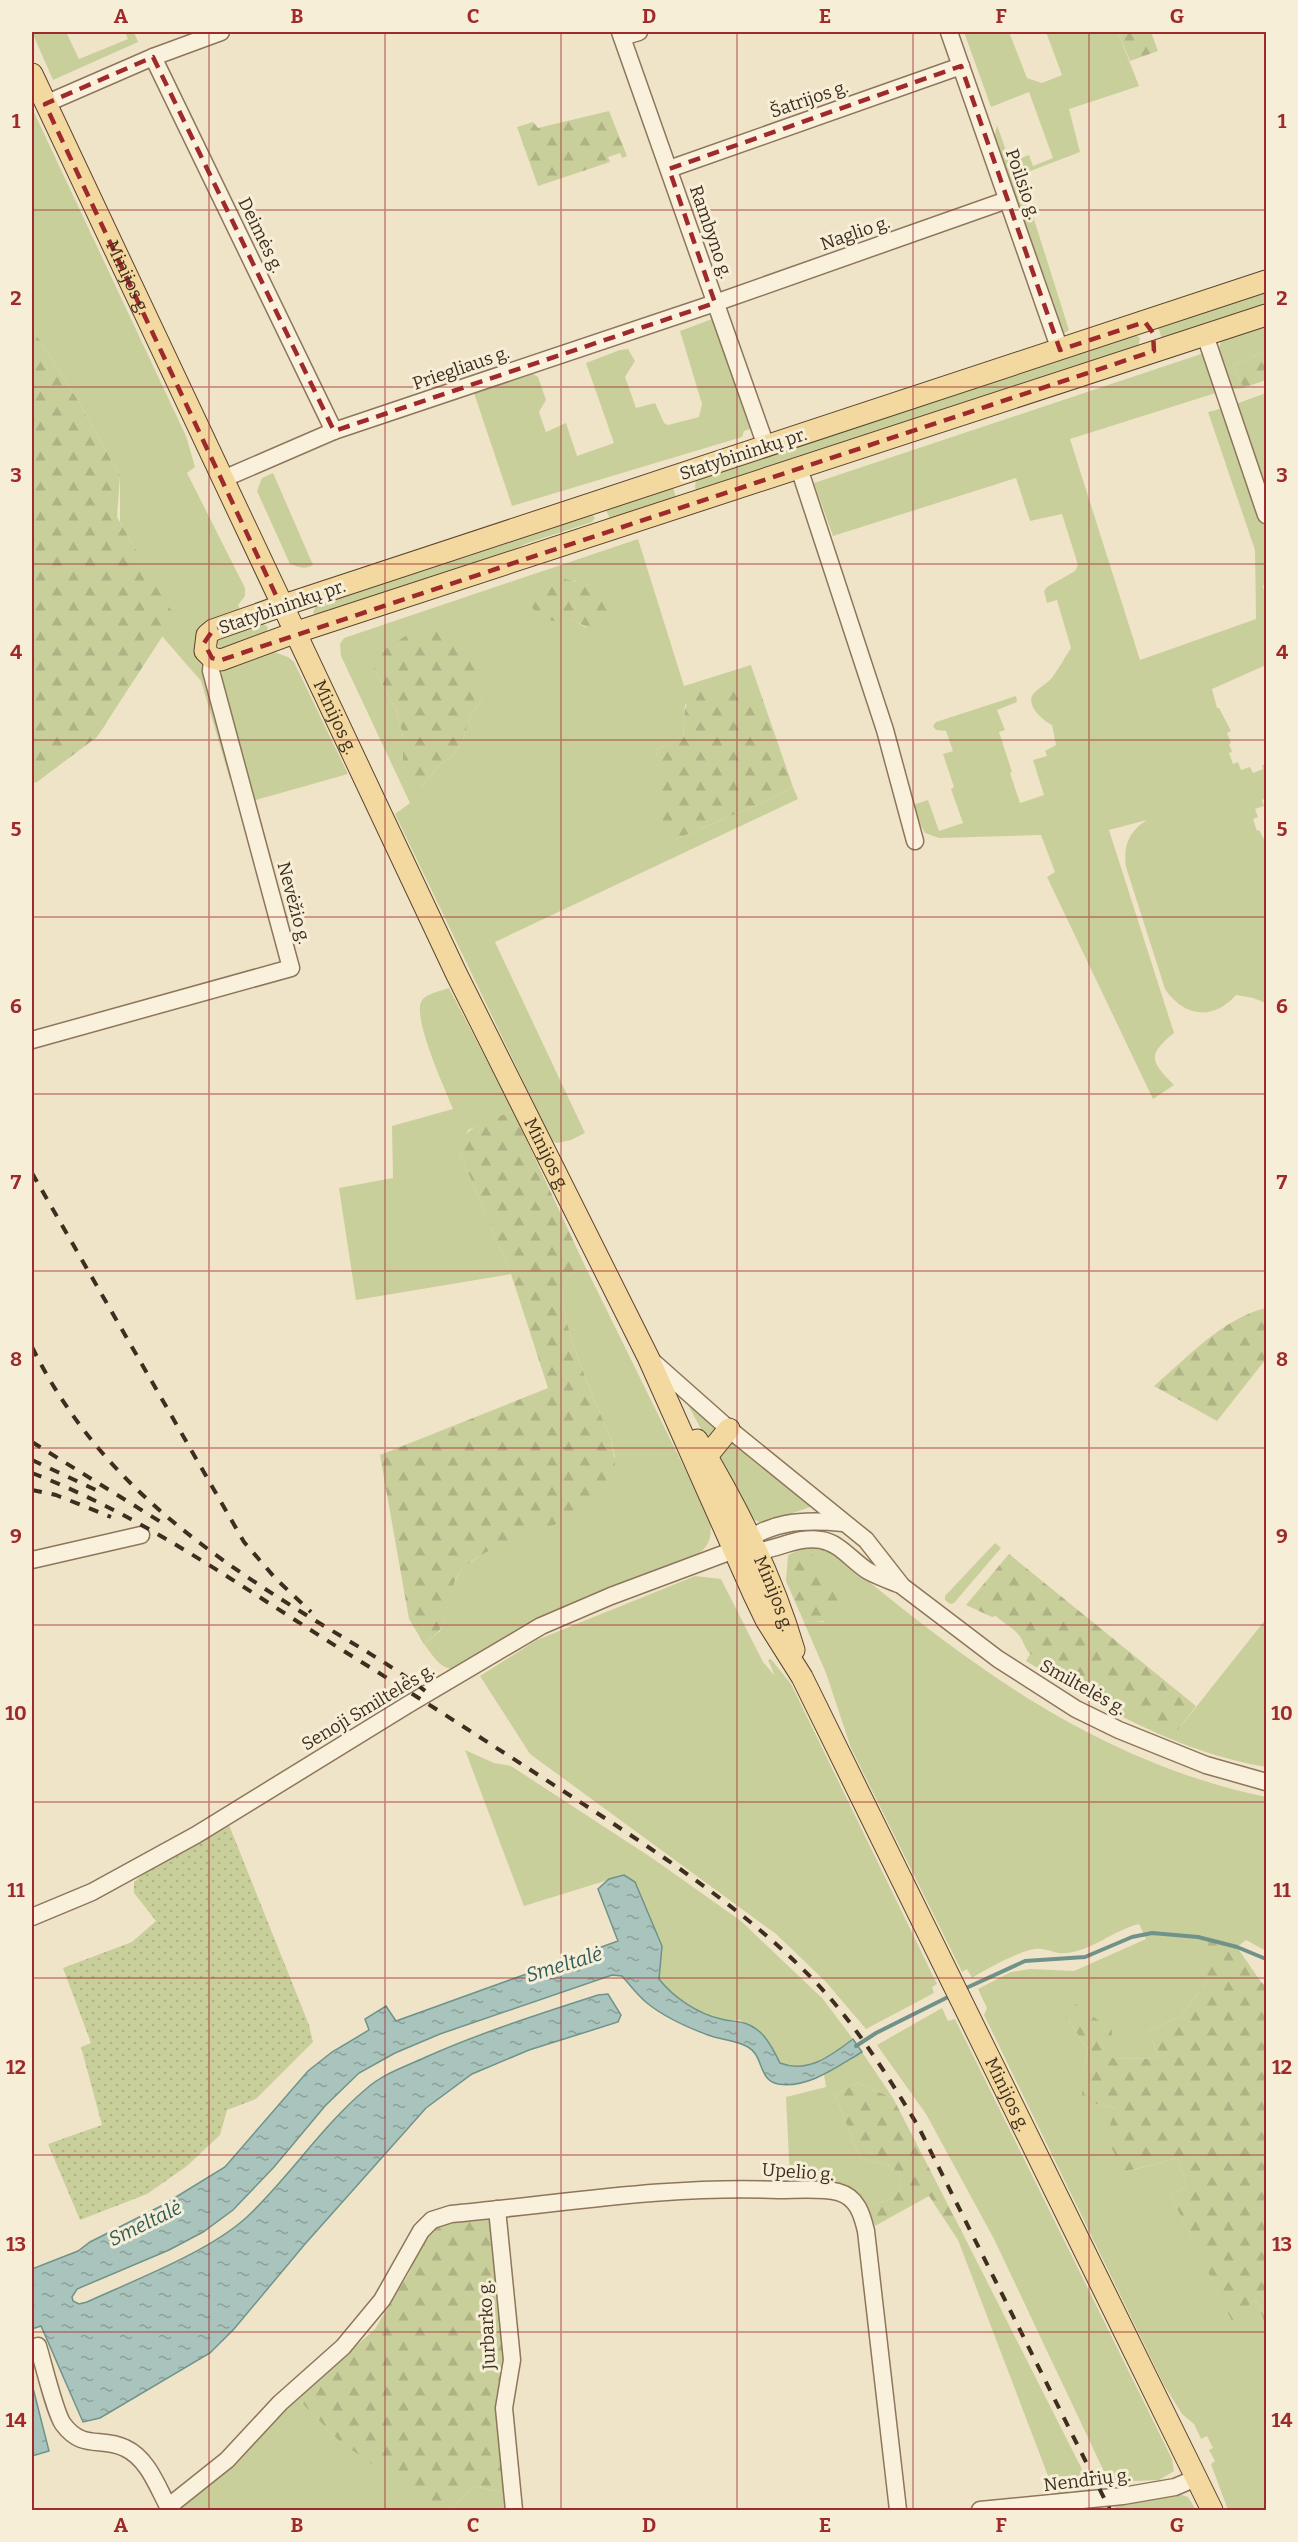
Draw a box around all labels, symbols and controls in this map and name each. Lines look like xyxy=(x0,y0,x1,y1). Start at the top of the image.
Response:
text: A xyxy=(114,4,129,28)
text: B xyxy=(291,4,304,28)
text: C xyxy=(467,4,479,28)
text: D xyxy=(642,4,656,28)
text: E xyxy=(819,4,831,28)
text: F xyxy=(995,4,1007,28)
text: G xyxy=(1170,4,1184,28)
street label: Šatrijos g. xyxy=(767,75,851,123)
text: 1 xyxy=(12,109,21,133)
text: 1 xyxy=(1278,109,1287,133)
street label: Poilsio g. xyxy=(1001,146,1045,222)
street label: Rambyno g. xyxy=(685,182,737,282)
street label: Deimės g. xyxy=(233,194,289,276)
street label: Naglio g. xyxy=(817,211,893,255)
street label: Minijos g. xyxy=(101,237,155,318)
text: 2 xyxy=(10,286,22,310)
text: 2 xyxy=(1276,286,1288,310)
street label: Priegliaus g. xyxy=(410,341,512,395)
street label: Statybininkų pr. xyxy=(677,423,809,485)
text: 3 xyxy=(10,463,22,487)
text: 3 xyxy=(1276,463,1288,487)
street label: Statybininkų pr. xyxy=(216,575,348,639)
text: 4 xyxy=(10,640,22,664)
text: 4 xyxy=(1276,640,1288,664)
street label: Minijos g. xyxy=(308,676,362,758)
text: 5 xyxy=(11,817,22,841)
text: 5 xyxy=(1277,817,1288,841)
street label: Nevėžio g. xyxy=(272,859,316,947)
text: 6 xyxy=(10,994,22,1018)
text: 6 xyxy=(1276,994,1288,1018)
street label: Minijos g. xyxy=(519,1114,574,1195)
text: 7 xyxy=(11,1170,22,1194)
text: 7 xyxy=(1277,1170,1288,1194)
text: 8 xyxy=(10,1347,22,1371)
text: 8 xyxy=(1276,1347,1288,1371)
text: 9 xyxy=(10,1524,22,1548)
text: 9 xyxy=(1276,1524,1288,1548)
street label: Minijos g. xyxy=(749,1552,798,1634)
street label: Smiltelės g. xyxy=(1036,1654,1130,1720)
street label: Senoji Smiltelės g. xyxy=(298,1659,438,1755)
text: 10 xyxy=(5,1701,27,1725)
text: 10 xyxy=(1271,1701,1293,1725)
text: 11 xyxy=(7,1878,25,1902)
text: 11 xyxy=(1273,1878,1291,1902)
water label: Smeltalė xyxy=(523,1941,605,1987)
street label: Minijos g. xyxy=(980,2054,1035,2135)
text: 12 xyxy=(6,2055,26,2079)
text: 12 xyxy=(1272,2055,1292,2079)
street label: Upelio g. xyxy=(761,2159,835,2185)
water label: Smeltalė xyxy=(104,2195,186,2251)
text: 13 xyxy=(6,2232,26,2256)
text: 13 xyxy=(1272,2232,1292,2256)
street label: Jurbarko g. xyxy=(474,2280,500,2371)
text: 14 xyxy=(6,2408,26,2432)
text: 14 xyxy=(1272,2408,1292,2432)
street label: Nendrių g. xyxy=(1042,2464,1132,2496)
text: A xyxy=(114,2513,129,2537)
text: B xyxy=(291,2513,304,2537)
text: C xyxy=(467,2513,479,2537)
text: D xyxy=(642,2513,656,2537)
text: E xyxy=(819,2513,831,2537)
text: F xyxy=(995,2513,1007,2537)
text: G xyxy=(1170,2513,1184,2537)

